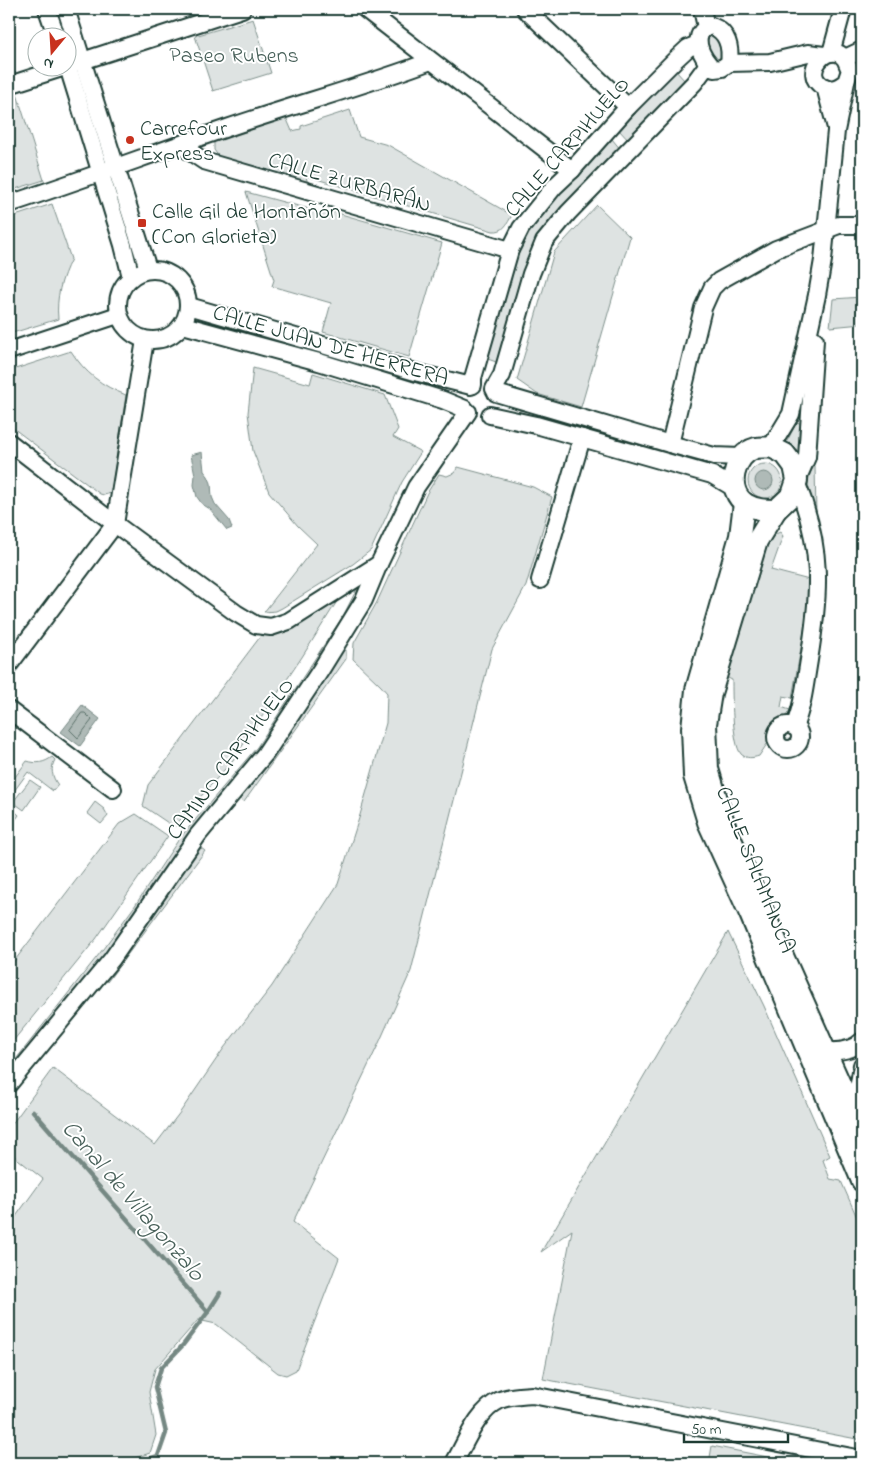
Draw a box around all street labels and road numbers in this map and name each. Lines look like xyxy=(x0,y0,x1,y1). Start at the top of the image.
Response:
street label: CALLE CARPIHUELO xyxy=(498,70,639,226)
street label: CALLE ZURBARÁN xyxy=(264,145,434,222)
street label: CALLE JUAN DE HERRERA xyxy=(209,298,452,396)
street label: CAMINO CARPIHUELO xyxy=(160,672,303,848)
street label: CALLE SALAMANCA xyxy=(706,782,802,958)

